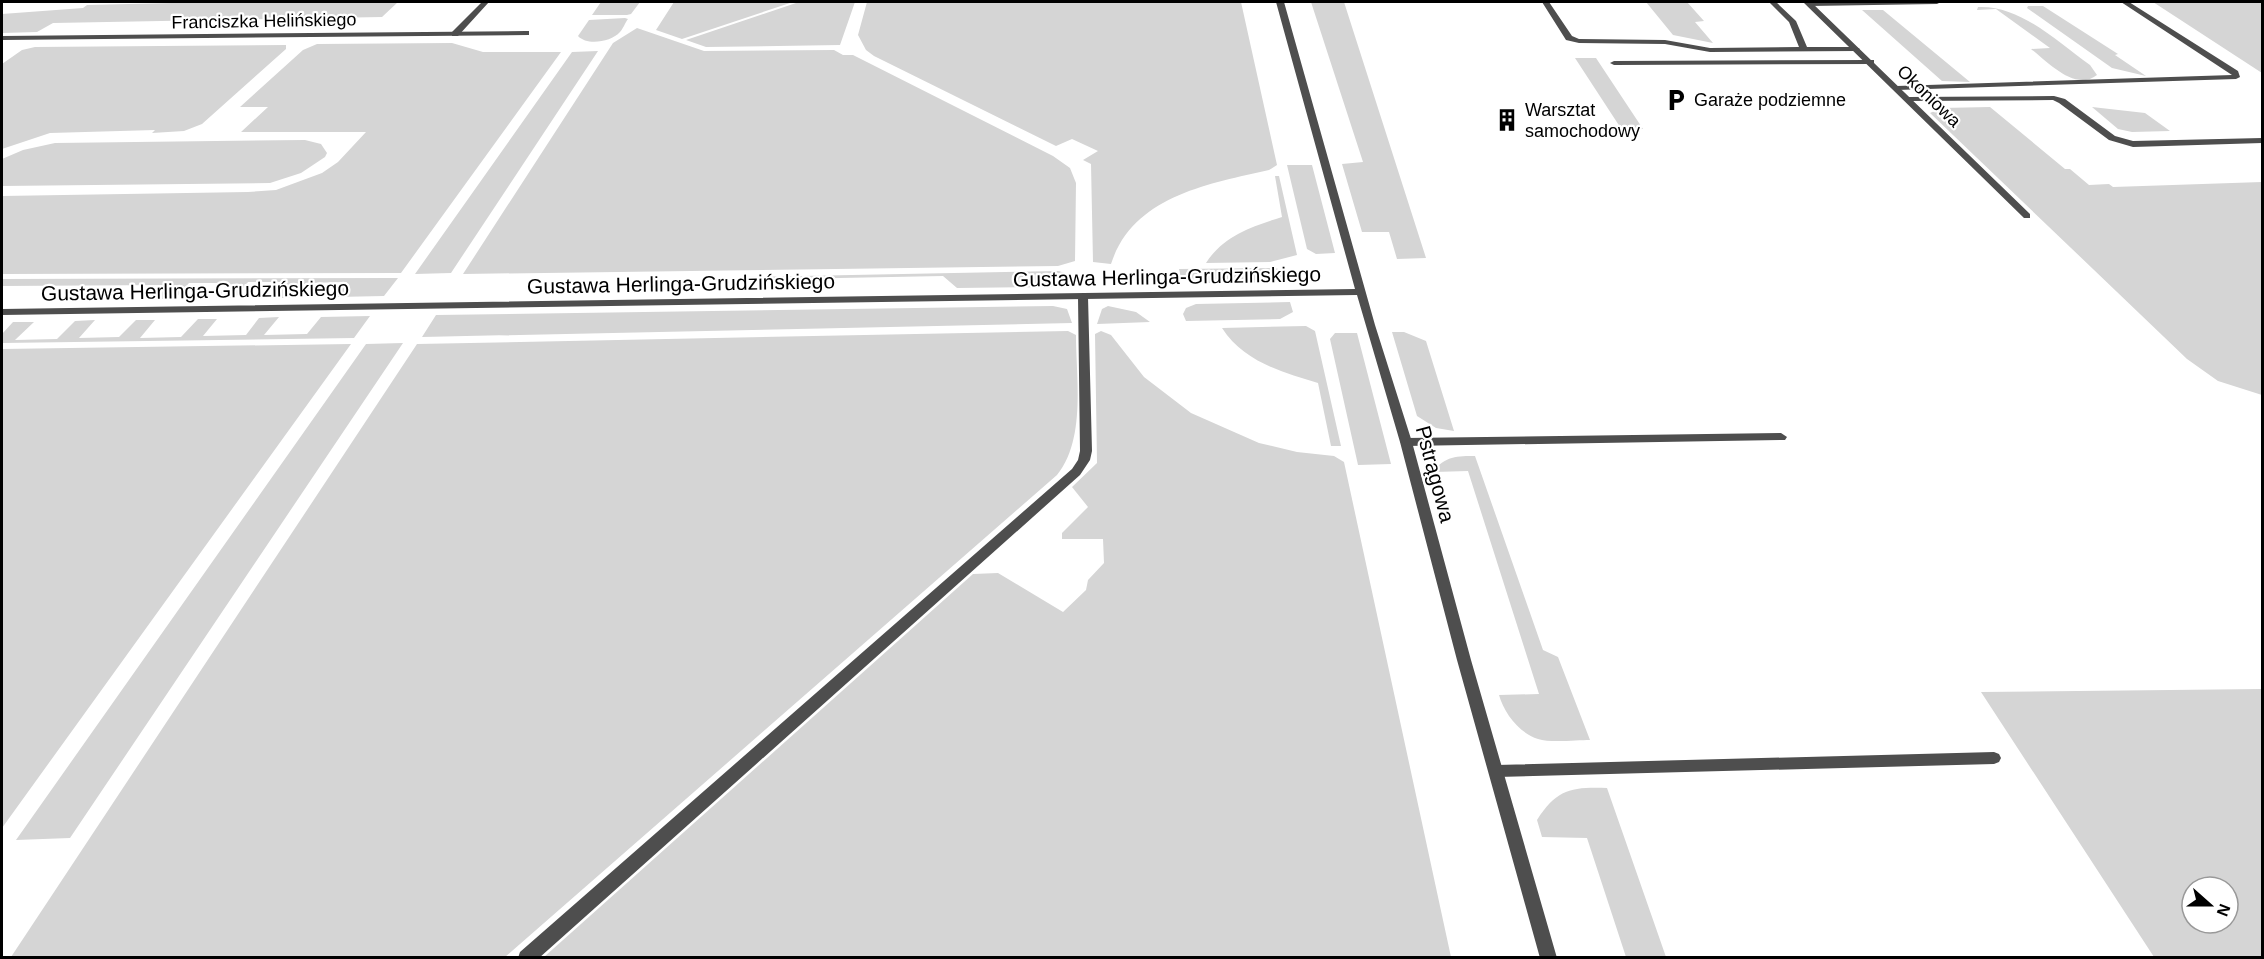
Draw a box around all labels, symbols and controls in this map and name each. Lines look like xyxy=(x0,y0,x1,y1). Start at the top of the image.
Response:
street label: Franciszka Helińskiego xyxy=(171,9,357,33)
street label: Okoniowa xyxy=(1893,61,1965,132)
parking icon: Garaże podziemne xyxy=(1663,87,1689,113)
place label: Garaże podziemne xyxy=(1694,90,1846,110)
place label: Warsztat samochodowy xyxy=(1525,100,1640,141)
building icon: Warsztat samochodowy xyxy=(1494,107,1520,133)
street label: Gustawa Herlinga-Grudzińskiego xyxy=(1013,262,1321,291)
street label: Gustawa Herlinga-Grudzińskiego xyxy=(527,269,835,298)
street label: Gustawa Herlinga-Grudzińskiego xyxy=(41,276,349,305)
street label: Pstrągowa xyxy=(1412,423,1460,525)
north arrow xyxy=(2180,875,2240,935)
text: N xyxy=(2214,902,2234,919)

